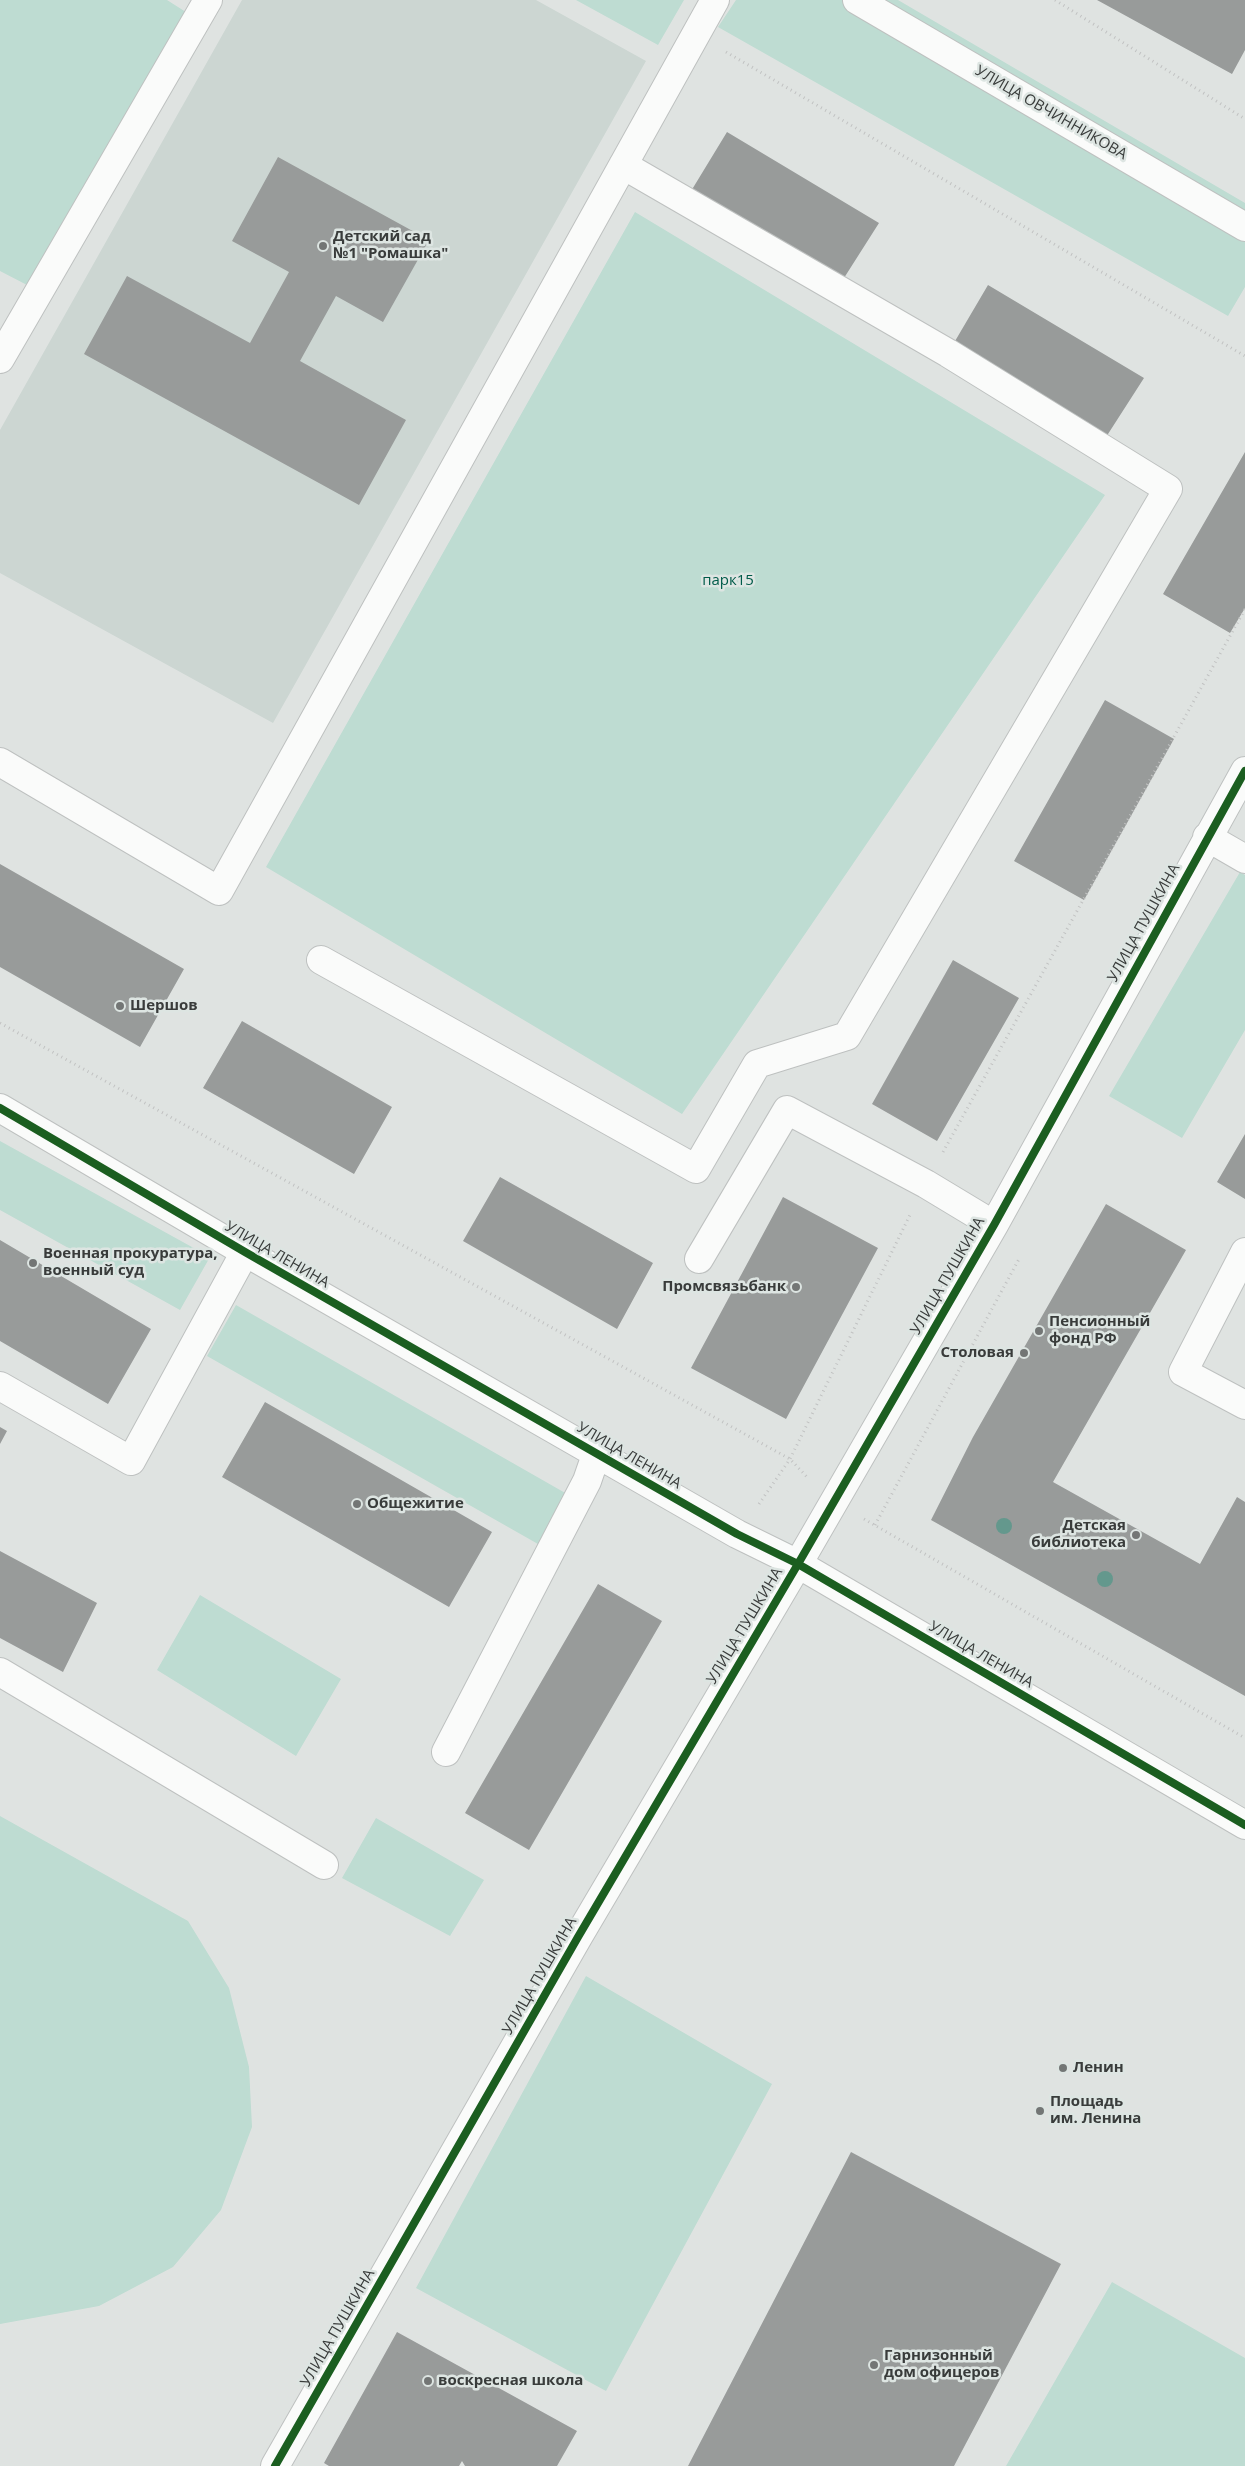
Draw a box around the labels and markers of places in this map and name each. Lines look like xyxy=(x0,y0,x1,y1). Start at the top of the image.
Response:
place label: Детский сад №1 "Ромашка" xyxy=(333,228,448,263)
marker: Детский сад №1 "Ромашка" xyxy=(317,240,329,252)
place label: Шершов xyxy=(130,997,198,1015)
marker: Шершов xyxy=(114,1000,126,1012)
place label: Военная прокуратура, военный суд xyxy=(43,1245,218,1280)
marker: Военная прокуратура, военный суд xyxy=(27,1257,39,1269)
place label: Промсвязьбанк xyxy=(662,1278,786,1296)
marker: Промсвязьбанк xyxy=(790,1281,802,1293)
place label: Пенсионный фонд РФ xyxy=(1049,1313,1150,1348)
marker: Пенсионный фонд РФ xyxy=(1033,1325,1045,1337)
place label: Столовая xyxy=(941,1344,1014,1362)
marker: Столовая xyxy=(1018,1347,1030,1359)
place label: Общежитие xyxy=(367,1495,464,1513)
marker: Общежитие xyxy=(351,1498,363,1510)
place label: Детская библиотека xyxy=(1031,1517,1126,1552)
marker: Детская библиотека xyxy=(1130,1529,1142,1541)
place label: Ленин xyxy=(1073,2059,1124,2077)
marker: Ленин xyxy=(1057,2062,1069,2074)
place label: Площадь им. Ленина xyxy=(1050,2093,1141,2128)
marker: Площадь им. Ленина xyxy=(1034,2105,1046,2117)
place label: Гарнизонный дом офицеров xyxy=(884,2347,1000,2382)
marker: Гарнизонный дом офицеров xyxy=(868,2359,880,2371)
place label: воскресная школа xyxy=(438,2372,583,2390)
marker: воскресная школа xyxy=(422,2375,434,2387)

